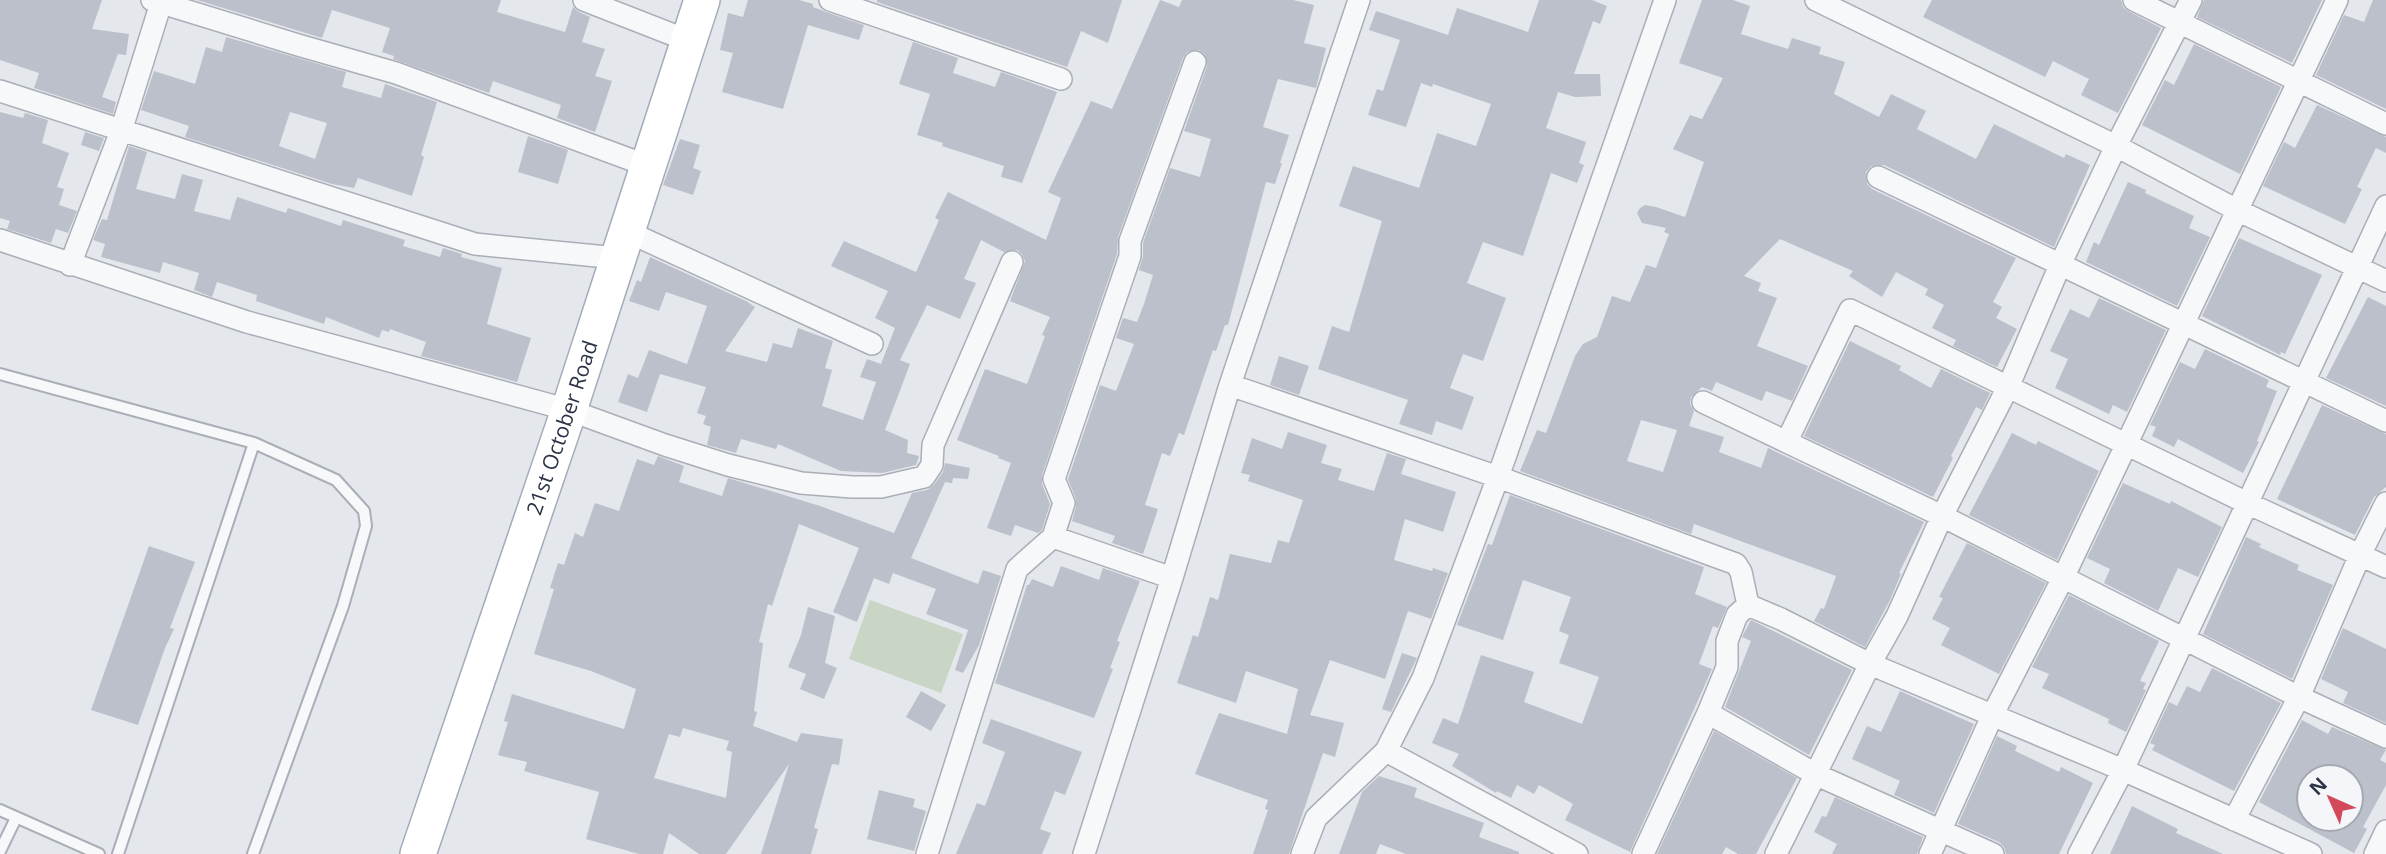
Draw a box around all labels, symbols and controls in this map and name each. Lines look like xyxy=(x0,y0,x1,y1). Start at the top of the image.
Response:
street label: 21st October Road xyxy=(519,337,604,519)
north arrow xyxy=(2295,763,2365,833)
text: N xyxy=(2303,771,2333,801)

